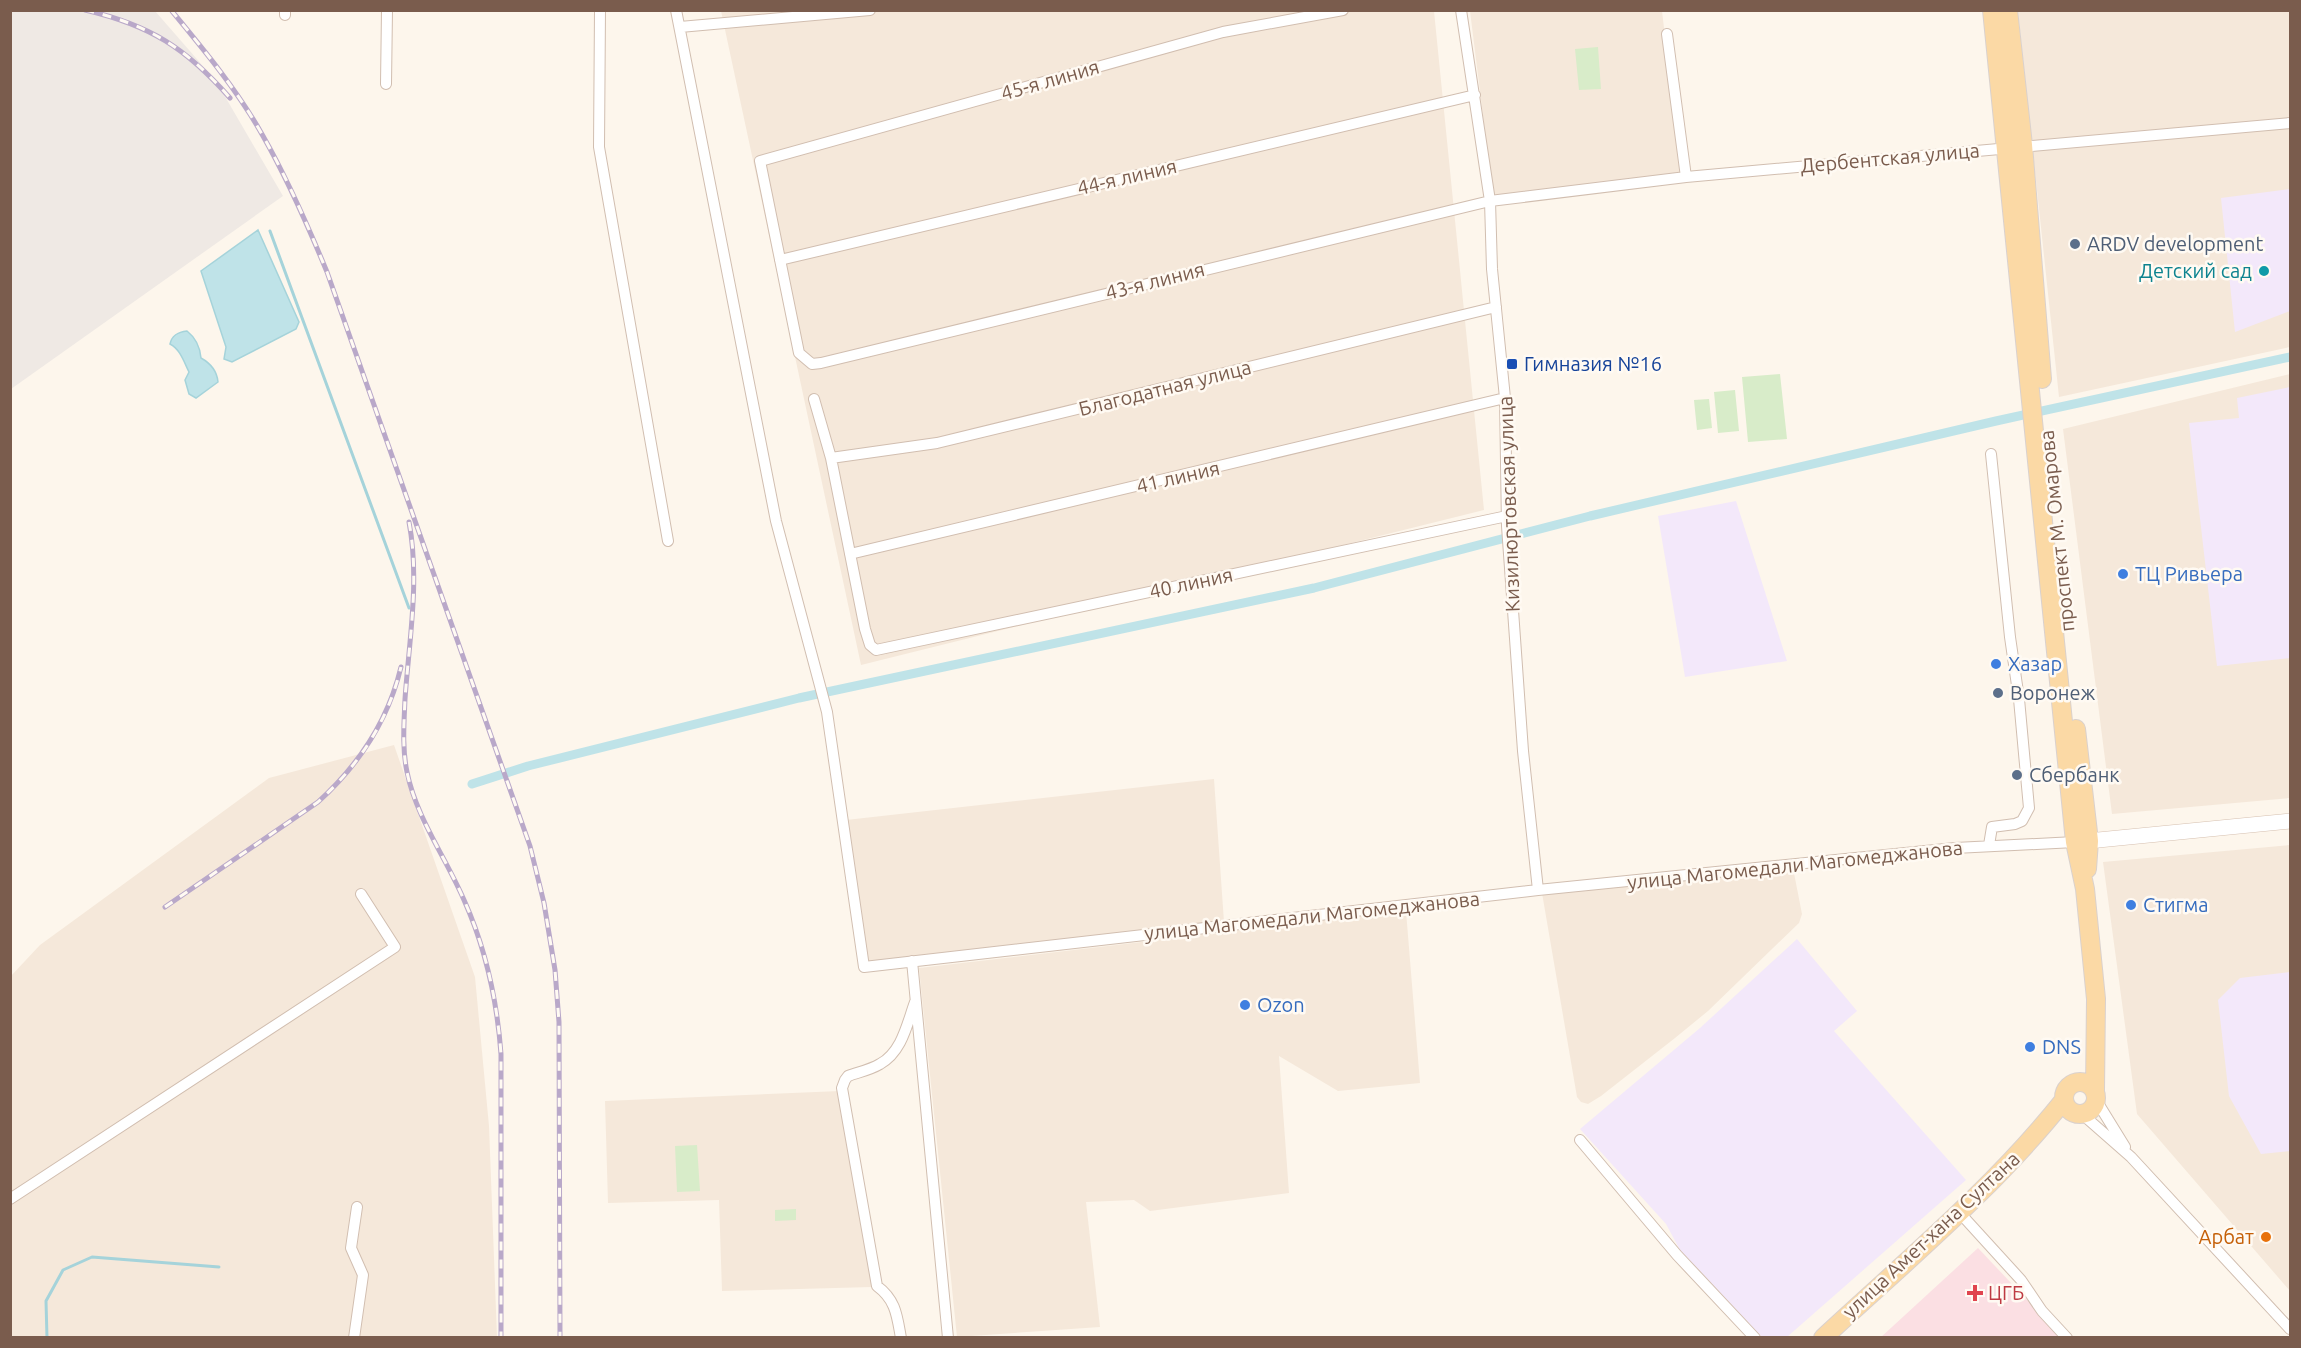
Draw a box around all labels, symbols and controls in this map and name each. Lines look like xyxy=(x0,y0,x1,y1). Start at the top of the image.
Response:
street label: 45-я линия xyxy=(998,54,1102,105)
street label: Дербентская улица xyxy=(1799,138,1981,177)
street label: 44-я линия xyxy=(1075,154,1179,199)
place label: ARDV development xyxy=(2087,232,2264,255)
marker: ARDV development xyxy=(2068,237,2082,251)
street label: 43-я линия xyxy=(1103,257,1207,304)
place label: Детский сад xyxy=(2139,259,2252,282)
marker: Детский сад xyxy=(2257,264,2271,278)
place label: Гимназия №16 xyxy=(1524,352,1662,375)
street label: Благодатная улица xyxy=(1076,355,1254,420)
marker: Гимназия №16 xyxy=(1505,357,1519,371)
street label: Кизилюртовская улица xyxy=(1493,396,1524,612)
street label: проспект М. Омарова xyxy=(2034,429,2079,633)
street label: 41 линия xyxy=(1134,456,1222,497)
street label: 40 линия xyxy=(1147,562,1235,603)
place label: ТЦ Ривьера xyxy=(2135,562,2243,585)
marker: ТЦ Ривьера xyxy=(2116,567,2130,581)
place label: Хазар xyxy=(2008,652,2062,675)
marker: Хазар xyxy=(1989,657,2003,671)
place label: Воронеж xyxy=(2010,681,2096,704)
marker: Воронеж xyxy=(1991,686,2005,700)
place label: Сбербанк xyxy=(2029,763,2120,786)
marker: Сбербанк xyxy=(2010,768,2024,782)
street label: улица Магомедали Магомеджановa xyxy=(1626,835,1964,894)
street label: улица Магомедали Магомеджановa xyxy=(1143,886,1481,945)
place label: Стигма xyxy=(2143,893,2208,916)
marker: Стигма xyxy=(2124,898,2138,912)
place label: Ozon xyxy=(1257,993,1305,1016)
marker: Ozon xyxy=(1238,998,1252,1012)
place label: DNS xyxy=(2042,1035,2081,1058)
marker: DNS xyxy=(2023,1040,2037,1054)
street label: улица Амет-хана Султана xyxy=(1837,1147,2024,1323)
place label: Арбат xyxy=(2198,1225,2254,1248)
marker: Арбат xyxy=(2259,1230,2273,1244)
place label: ЦГБ xyxy=(1988,1281,2024,1304)
marker: ЦГБ xyxy=(1966,1284,1984,1302)

